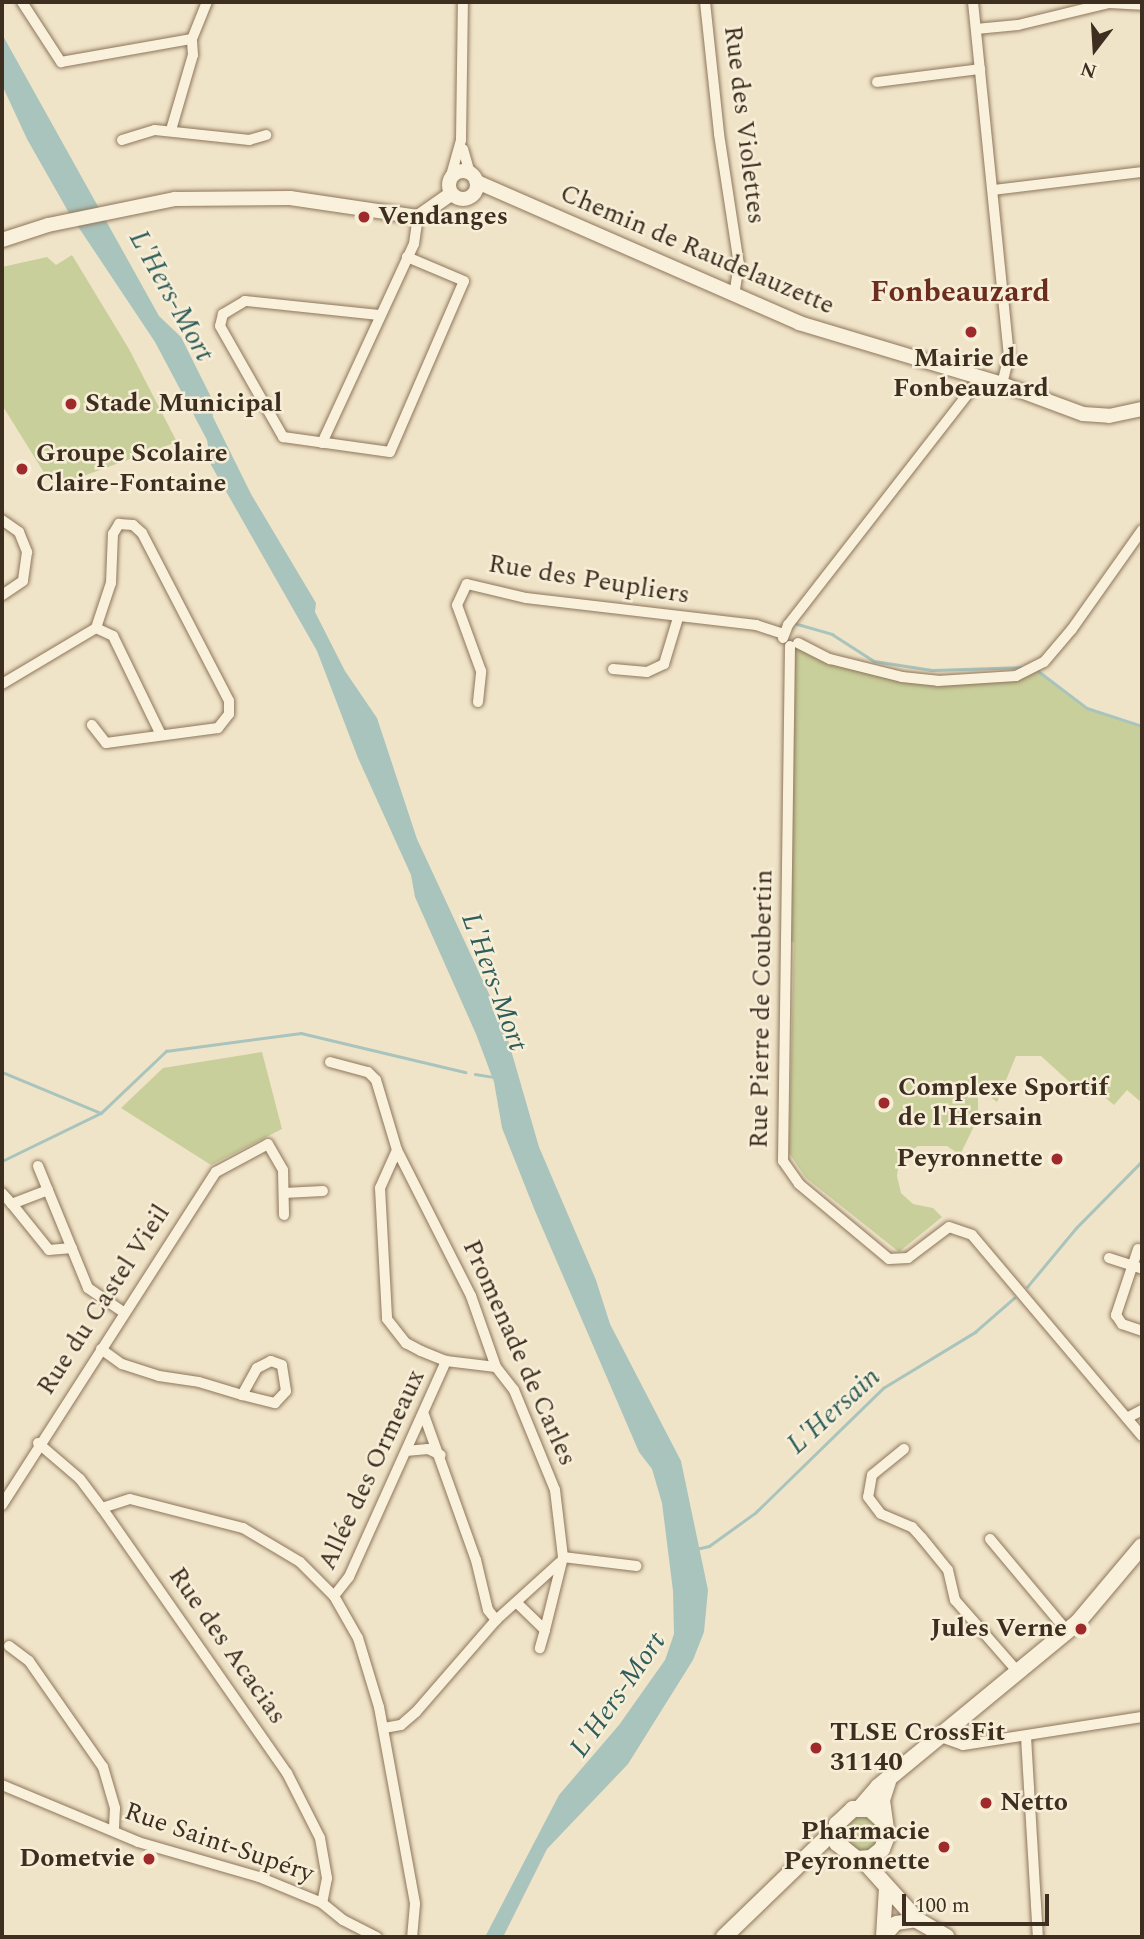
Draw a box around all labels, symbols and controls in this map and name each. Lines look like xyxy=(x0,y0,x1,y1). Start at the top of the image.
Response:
north arrow xyxy=(1060,14,1130,84)
street label: Rue des Violettes xyxy=(716,24,772,226)
text: N xyxy=(1077,53,1100,86)
street label: Chemin de Raudelauzette xyxy=(555,178,839,322)
place label: Vendanges xyxy=(378,201,508,233)
marker: Vendanges xyxy=(356,209,372,225)
water label: L'Hers-Mort xyxy=(121,225,221,367)
district label: Fonbeauzard xyxy=(870,274,1050,310)
marker: Mairie de Fonbeauzard xyxy=(963,324,979,340)
place label: Mairie de Fonbeauzard xyxy=(893,343,1049,404)
place label: Stade Municipal xyxy=(85,388,282,420)
marker: Stade Municipal xyxy=(63,396,79,412)
place label: Groupe Scolaire Claire-Fontaine xyxy=(36,438,228,500)
marker: Groupe Scolaire Claire-Fontaine xyxy=(14,461,30,477)
street label: Rue des Peupliers xyxy=(486,549,692,611)
street label: Rue Pierre de Coubertin xyxy=(744,869,780,1149)
water label: L'Hers-Mort xyxy=(453,908,535,1056)
place label: Complexe Sportif de l'Hersain xyxy=(898,1072,1108,1134)
marker: Complexe Sportif de l'Hersain xyxy=(876,1095,892,1111)
place label: Peyronnette xyxy=(897,1143,1043,1175)
marker: Peyronnette xyxy=(1049,1151,1065,1167)
street label: Rue du Castel Vieil xyxy=(31,1199,177,1401)
street label: Promenade de Carles xyxy=(455,1235,583,1471)
water label: L'Hersain xyxy=(780,1360,888,1462)
street label: Allée des Ormeaux xyxy=(312,1365,432,1575)
street label: Rue des Acacias xyxy=(161,1562,293,1730)
place label: Jules Verne xyxy=(930,1613,1067,1645)
marker: Jules Verne xyxy=(1073,1621,1089,1637)
water label: L'Hers-Mort xyxy=(563,1626,673,1764)
place label: TLSE CrossFit 31140 xyxy=(830,1717,1005,1778)
marker: TLSE CrossFit 31140 xyxy=(808,1740,824,1756)
place label: Netto xyxy=(1000,1787,1068,1819)
marker: Netto xyxy=(978,1795,994,1811)
street label: Rue Saint-Supéry xyxy=(120,1796,318,1890)
place label: Pharmacie Peyronnette xyxy=(784,1816,930,1878)
marker: Pharmacie Peyronnette xyxy=(936,1839,952,1855)
place label: Dometvie xyxy=(19,1843,135,1875)
marker: Dometvie xyxy=(141,1851,157,1867)
scale bar xyxy=(906,1880,1053,1924)
text: 100 m xyxy=(915,1890,970,1922)

